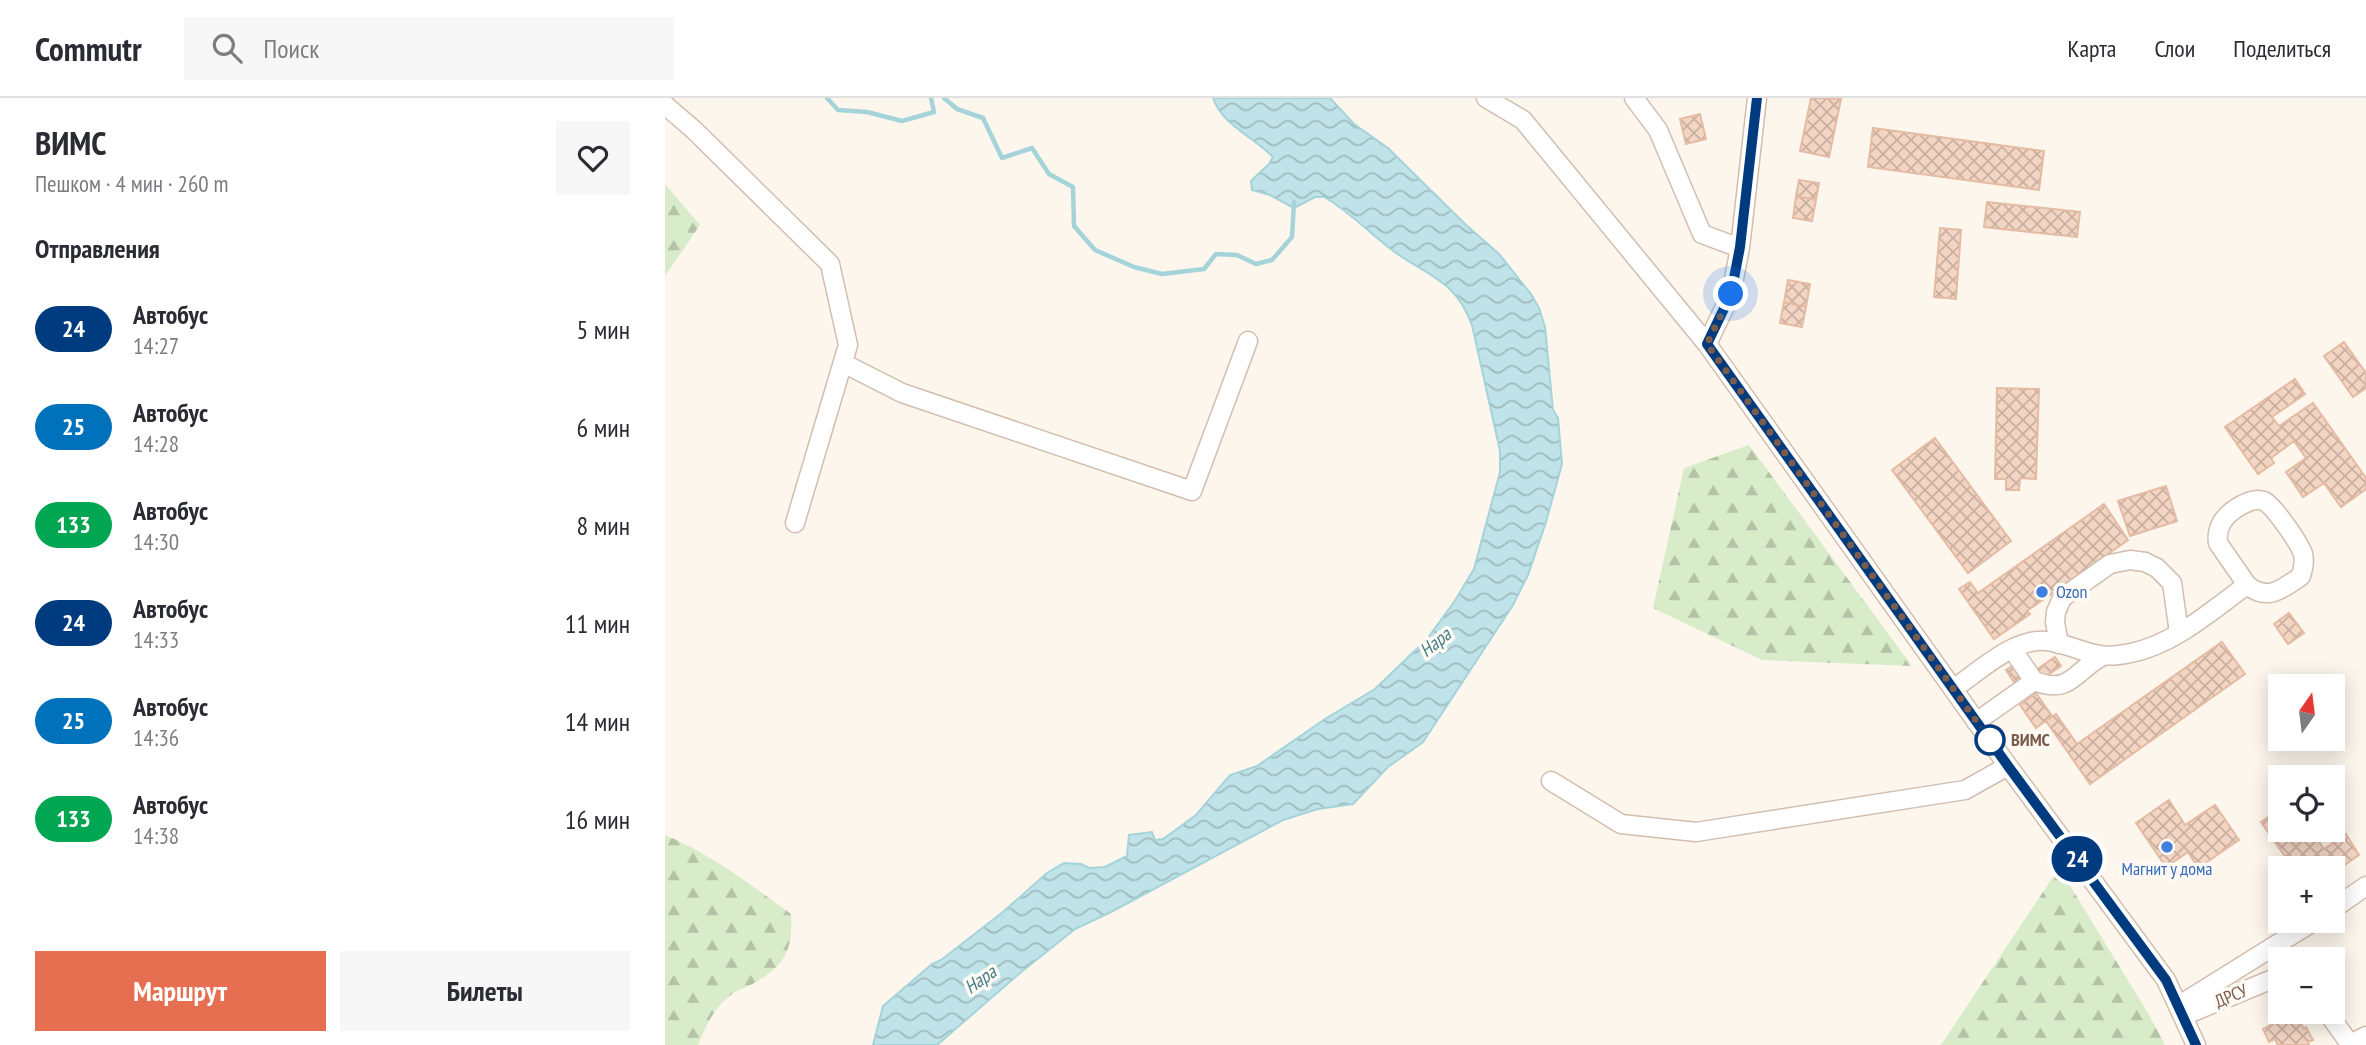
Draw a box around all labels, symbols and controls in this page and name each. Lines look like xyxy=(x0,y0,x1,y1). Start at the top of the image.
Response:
search box xyxy=(184,17,674,80)
text: Commutr xyxy=(35,27,142,70)
icon: search xyxy=(208,29,246,67)
text: Поиск xyxy=(264,32,319,65)
text: Карта xyxy=(2068,33,2116,64)
text: Слои xyxy=(2154,33,2195,64)
text: Поделиться xyxy=(2233,33,2331,64)
text: ВИМС xyxy=(35,121,106,164)
button: heart xyxy=(556,121,630,195)
text: Пешком · 4 мин · 260 m xyxy=(35,169,228,198)
text: Отправления xyxy=(35,232,160,265)
your location xyxy=(1713,276,1748,311)
text: Автобус xyxy=(133,298,208,331)
text: 24 xyxy=(62,313,85,344)
text: 5 мин xyxy=(577,313,630,346)
text: 14:27 xyxy=(133,331,179,360)
text: Автобус xyxy=(133,396,208,429)
text: 25 xyxy=(62,411,85,442)
text: 6 мин xyxy=(577,411,630,444)
text: 14:28 xyxy=(133,429,179,458)
text: Автобус xyxy=(133,494,208,527)
text: 133 xyxy=(56,509,91,540)
text: 8 мин xyxy=(577,509,630,542)
text: 14:30 xyxy=(133,527,179,556)
place label: Ozon xyxy=(2056,580,2088,603)
marker: Ozon xyxy=(2034,584,2050,600)
text: Автобус xyxy=(133,592,208,625)
text: 24 xyxy=(62,607,85,638)
text: 11 мин xyxy=(565,607,630,640)
water label: Нара xyxy=(1414,621,1457,662)
text: 14:33 xyxy=(133,625,179,654)
north arrow xyxy=(2268,674,2345,751)
map controls xyxy=(2268,674,2345,1024)
text: Автобус xyxy=(133,690,208,723)
text: 25 xyxy=(62,705,85,736)
text: 14 мин xyxy=(565,705,630,738)
text: 14:36 xyxy=(133,723,179,752)
marker: ВИМС xyxy=(1975,725,2005,755)
place label: ВИМС xyxy=(2011,728,2050,751)
button: locate xyxy=(2268,765,2345,842)
text: Автобус xyxy=(133,788,208,821)
text: 133 xyxy=(56,803,91,834)
text: 16 мин xyxy=(565,803,630,836)
text: 14:38 xyxy=(133,821,179,850)
line badge: 24 xyxy=(2045,836,2109,882)
marker: Магнит у дома xyxy=(2159,839,2175,855)
text: 24 xyxy=(2066,843,2088,874)
button: + xyxy=(2268,856,2345,933)
place label: Магнит у дома xyxy=(2121,857,2213,880)
button: − xyxy=(2268,947,2345,1024)
button: Маршрут xyxy=(35,951,326,1031)
button: Билеты xyxy=(340,951,630,1031)
water label: Нара xyxy=(959,959,1002,998)
street label: ДРСУ xyxy=(2211,978,2252,1013)

